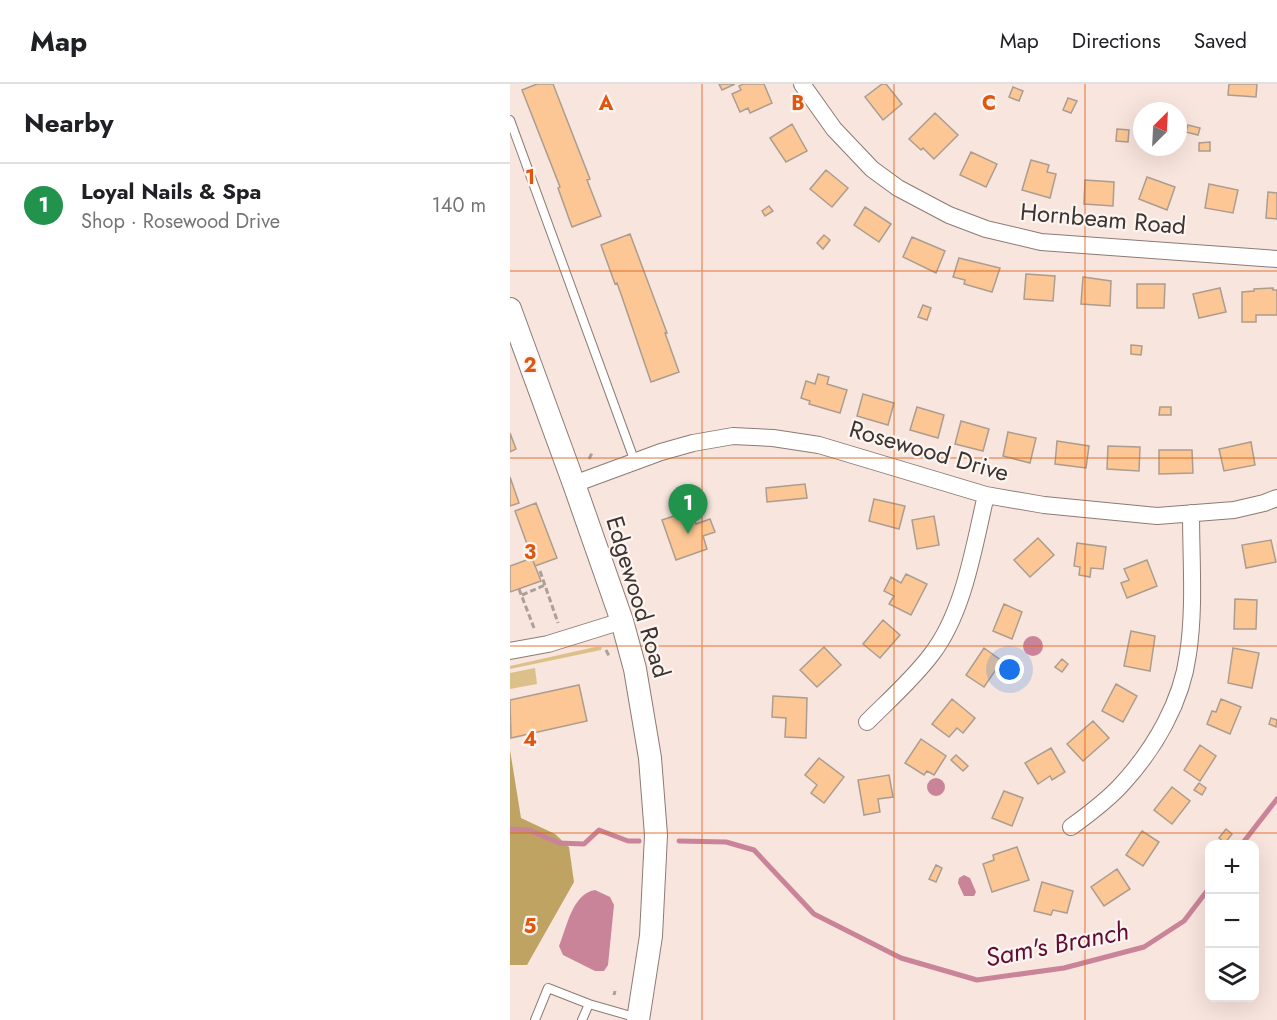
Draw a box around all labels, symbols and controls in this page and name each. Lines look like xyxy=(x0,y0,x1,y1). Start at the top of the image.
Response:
text: Map xyxy=(30,21,87,62)
text: Map xyxy=(1000,26,1039,56)
text: Directions xyxy=(1072,26,1161,56)
text: Saved xyxy=(1194,26,1247,56)
text: A xyxy=(598,89,614,118)
text: B xyxy=(791,89,805,118)
text: C xyxy=(982,89,996,118)
north arrow xyxy=(1133,102,1187,156)
text: Nearby xyxy=(24,104,113,142)
text: 1 xyxy=(525,163,535,192)
text: Loyal Nails & Spa xyxy=(81,175,261,207)
text: 1 xyxy=(38,191,49,220)
text: 140 m xyxy=(432,191,486,220)
street label: Hornbeam Road xyxy=(1019,194,1187,243)
text: Shop · Rosewood Drive xyxy=(81,207,280,236)
text: 2 xyxy=(523,351,537,380)
street label: Rosewood Drive xyxy=(845,411,1013,490)
pin: 1 xyxy=(668,484,708,534)
street label: Edgewood Road xyxy=(597,512,680,682)
text: 3 xyxy=(524,538,536,567)
your location xyxy=(995,655,1024,684)
text: 4 xyxy=(523,725,537,754)
map controls xyxy=(1205,840,1259,1002)
button: + xyxy=(1205,840,1259,894)
button: − xyxy=(1205,894,1259,948)
water label: Sam's Branch xyxy=(982,911,1132,977)
text: 5 xyxy=(524,912,537,941)
button: layers xyxy=(1205,948,1259,1002)

